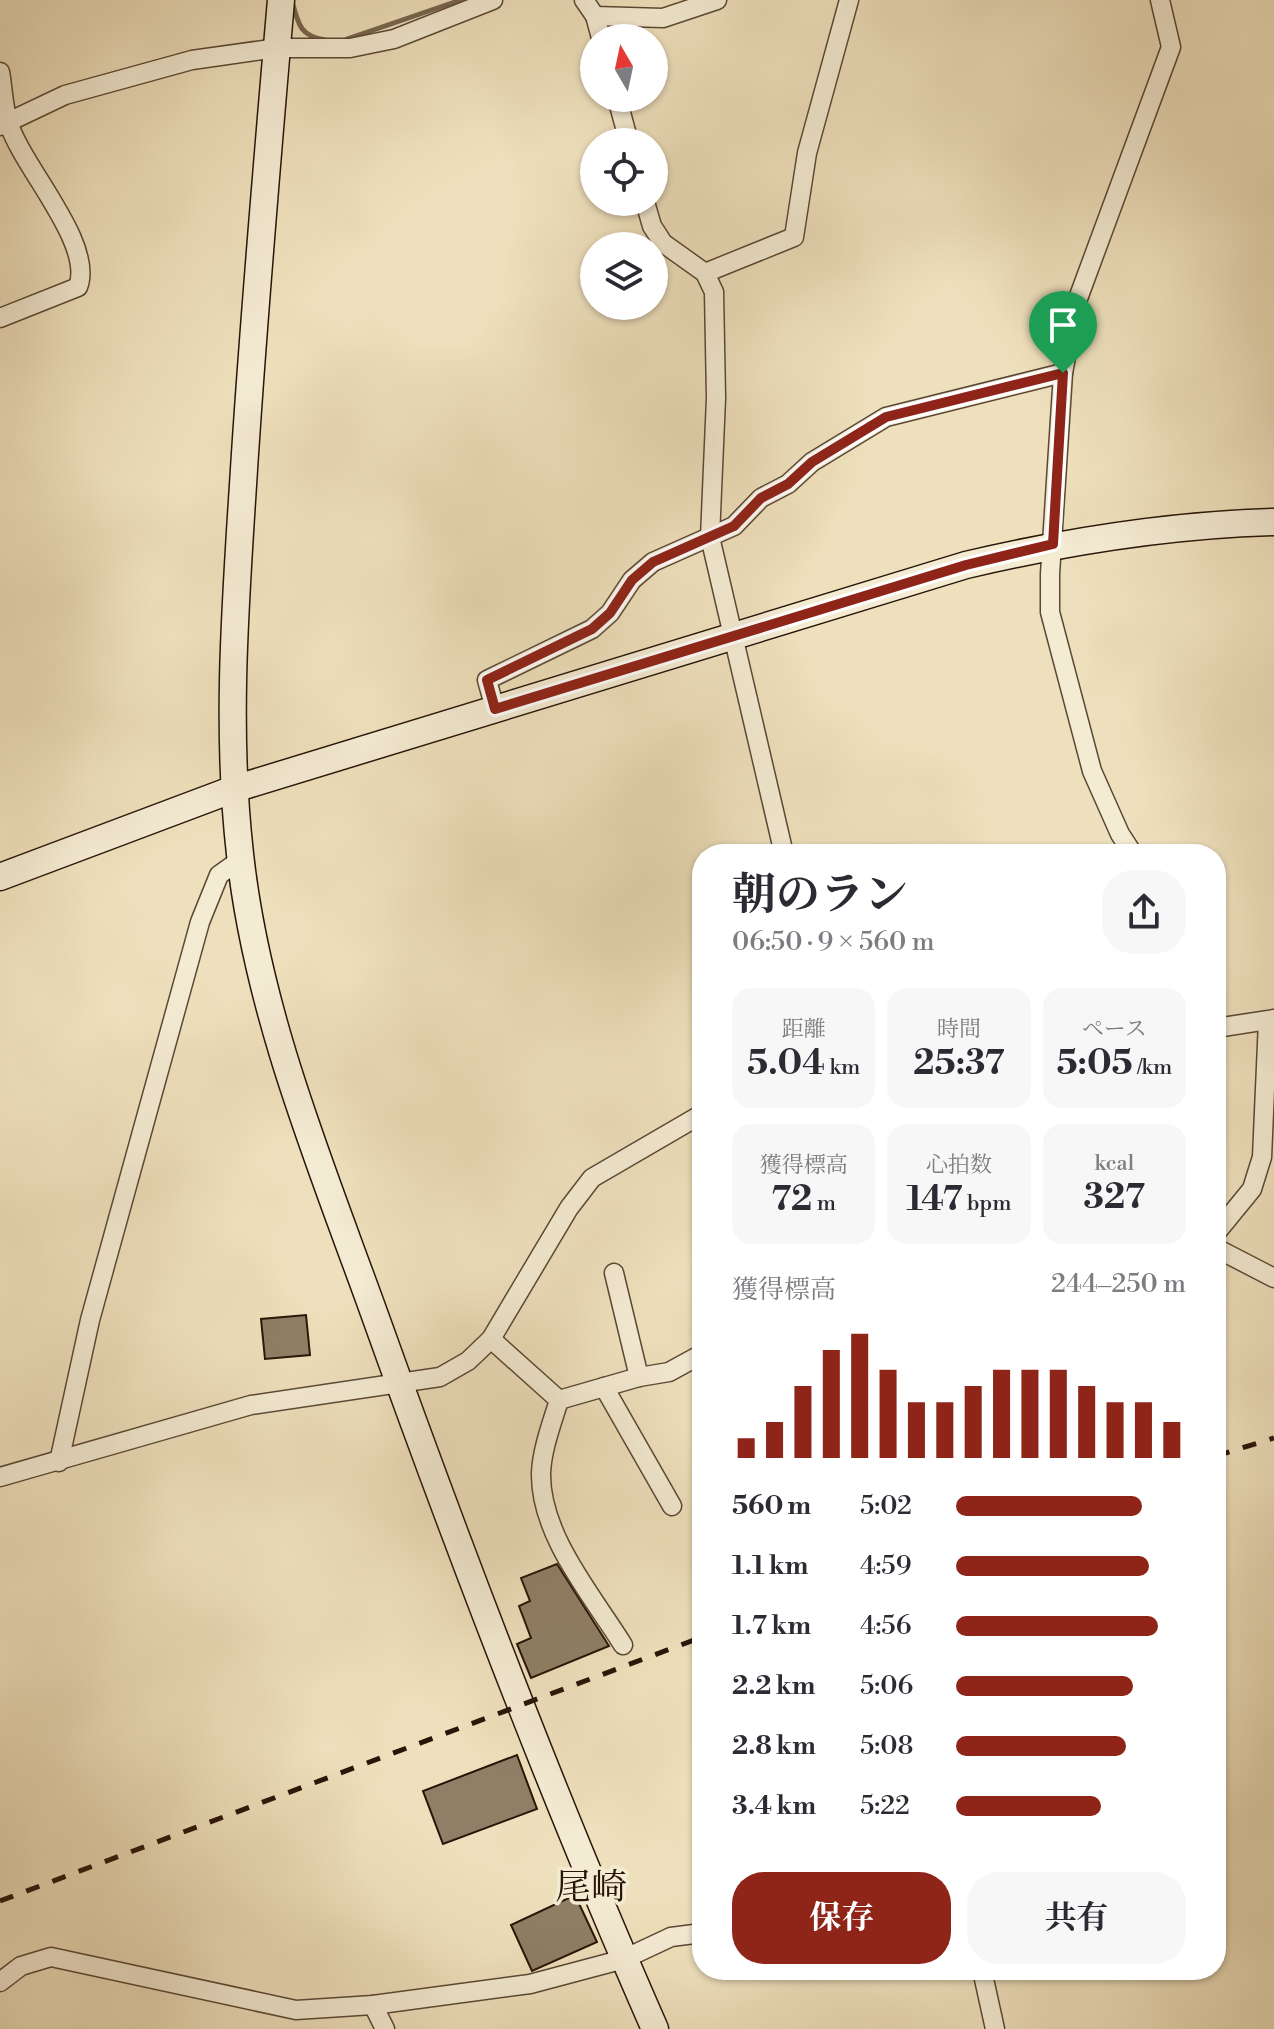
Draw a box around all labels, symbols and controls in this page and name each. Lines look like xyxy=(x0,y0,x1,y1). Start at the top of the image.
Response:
north arrow xyxy=(580,24,668,112)
map controls xyxy=(580,24,668,320)
button: locate xyxy=(580,128,668,216)
button: layers xyxy=(580,232,668,320)
pin xyxy=(1029,291,1097,373)
icon: arrive xyxy=(1041,303,1085,347)
text: 朝のラン xyxy=(732,868,908,923)
button: share xyxy=(1102,870,1186,954)
text: 06:50 · 9 × 560 m xyxy=(732,926,934,958)
text: 距離 xyxy=(782,1016,826,1043)
text: 時間 xyxy=(937,1016,981,1043)
text: ペース xyxy=(1082,1016,1147,1043)
text: 5.04 xyxy=(747,1043,825,1085)
text: 25:37 xyxy=(913,1043,1005,1085)
text: 5:05 xyxy=(1056,1043,1133,1085)
text: km xyxy=(825,1054,860,1081)
text: /km xyxy=(1133,1054,1172,1081)
text: kcal xyxy=(1094,1150,1134,1177)
text: 獲得標高 xyxy=(760,1152,848,1179)
text: 心拍数 xyxy=(926,1152,992,1179)
text: 327 xyxy=(1084,1177,1145,1219)
text: 72 xyxy=(771,1179,812,1221)
text: 147 xyxy=(906,1179,963,1221)
text: m xyxy=(812,1190,836,1217)
text: bpm xyxy=(963,1190,1012,1217)
text: 244–250 m xyxy=(1051,1268,1186,1300)
text: 獲得標高 xyxy=(732,1274,836,1306)
text: 560 m xyxy=(732,1490,811,1522)
text: 5:02 xyxy=(860,1490,912,1522)
text: 1.1 km xyxy=(732,1550,808,1582)
text: 4:59 xyxy=(860,1550,911,1582)
text: 1.7 km xyxy=(732,1610,811,1642)
text: 4:56 xyxy=(860,1610,911,1642)
text: 2.2 km xyxy=(732,1670,816,1702)
text: 5:06 xyxy=(860,1670,913,1702)
text: 2.8 km xyxy=(732,1730,816,1762)
text: 5:08 xyxy=(860,1730,913,1762)
text: 3.4 km xyxy=(732,1790,816,1822)
text: 5:22 xyxy=(860,1790,910,1822)
district label: 尾崎 xyxy=(555,1866,627,1911)
button: 保存 xyxy=(732,1872,951,1964)
button: 共有 xyxy=(967,1872,1186,1964)

